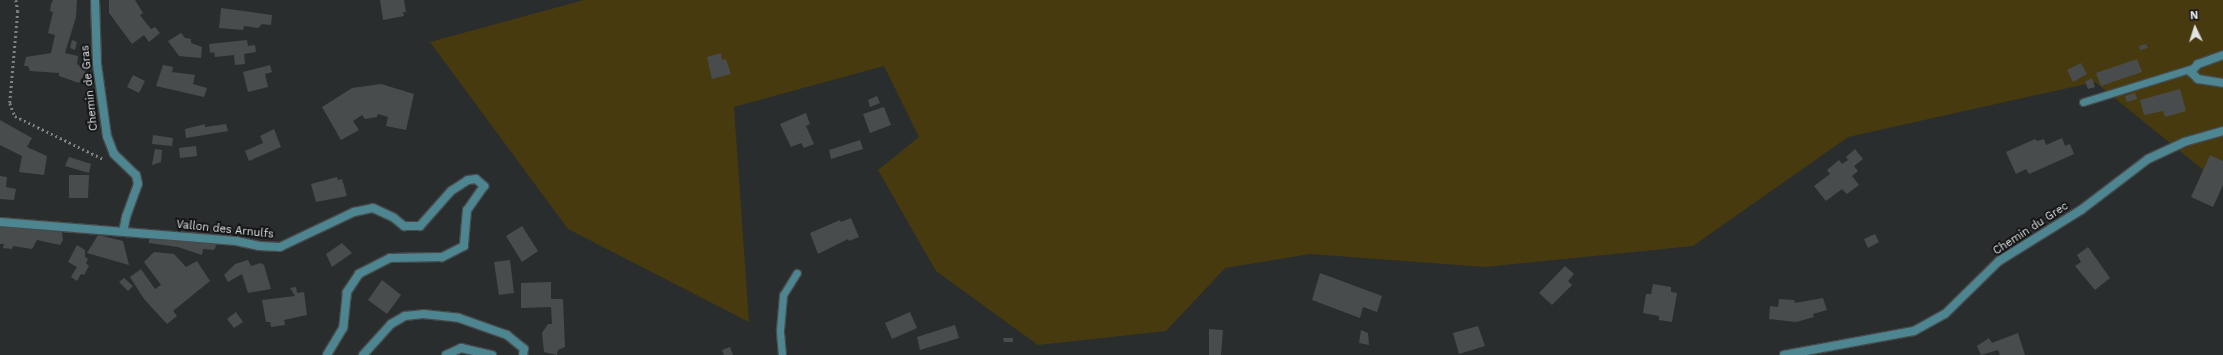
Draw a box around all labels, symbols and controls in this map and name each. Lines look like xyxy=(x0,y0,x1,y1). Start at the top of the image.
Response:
north arrow xyxy=(2175,8,2215,48)
text: N xyxy=(2190,9,2199,22)
street label: Chemin de Gras xyxy=(79,45,101,131)
street label: Chemin du Grec xyxy=(1991,200,2071,258)
street label: Vallon des Arnulfs xyxy=(175,218,275,242)

